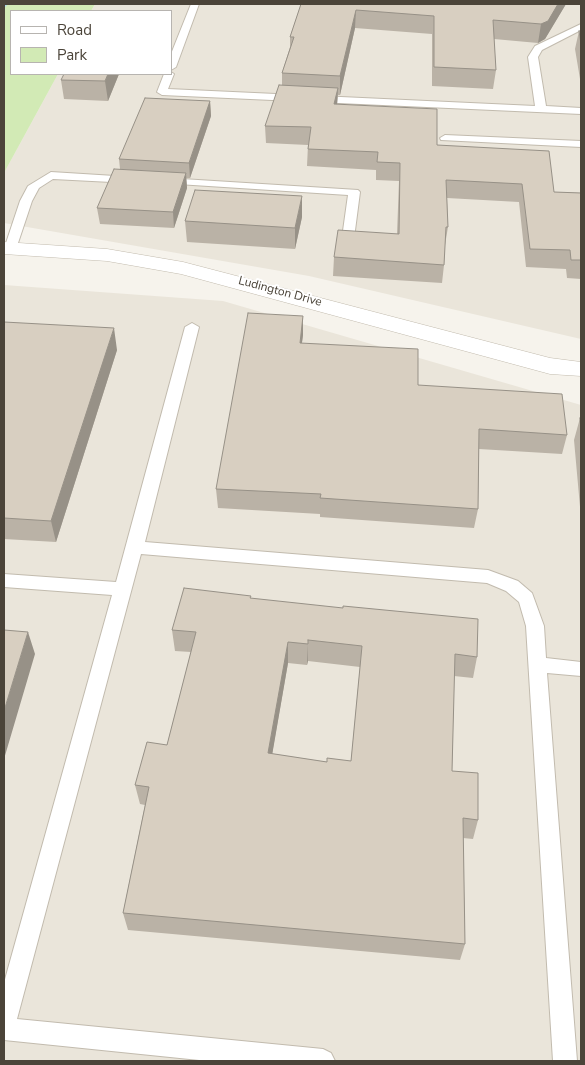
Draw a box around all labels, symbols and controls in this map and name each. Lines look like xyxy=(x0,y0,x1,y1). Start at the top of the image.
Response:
legend xyxy=(10,10,172,75)
text: Road xyxy=(57,20,92,40)
text: Park xyxy=(57,45,87,65)
street label: Ludington Drive xyxy=(237,274,323,310)

